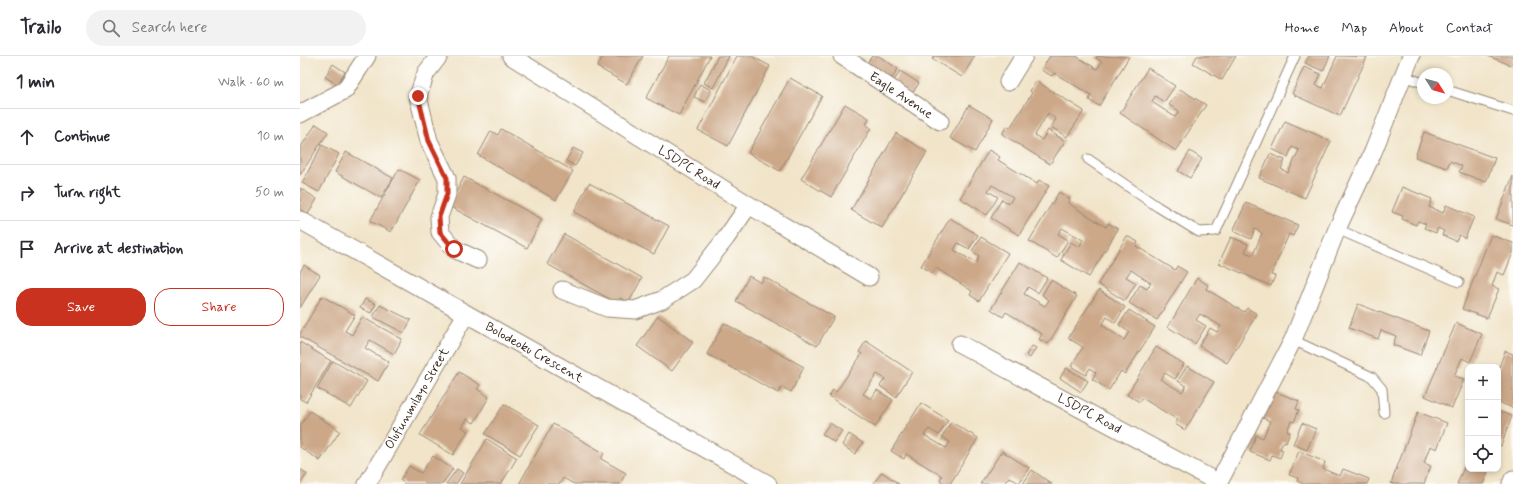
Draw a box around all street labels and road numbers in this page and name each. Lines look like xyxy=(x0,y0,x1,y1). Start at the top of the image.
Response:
street label: Eagle Avenue xyxy=(866,68,936,123)
street label: LSDPC Road xyxy=(655,142,723,193)
street label: Bolodeoku Crescent xyxy=(482,318,587,387)
street label: Olufunmilayo Street xyxy=(381,344,453,452)
street label: LSDPC Road xyxy=(1055,390,1124,438)

